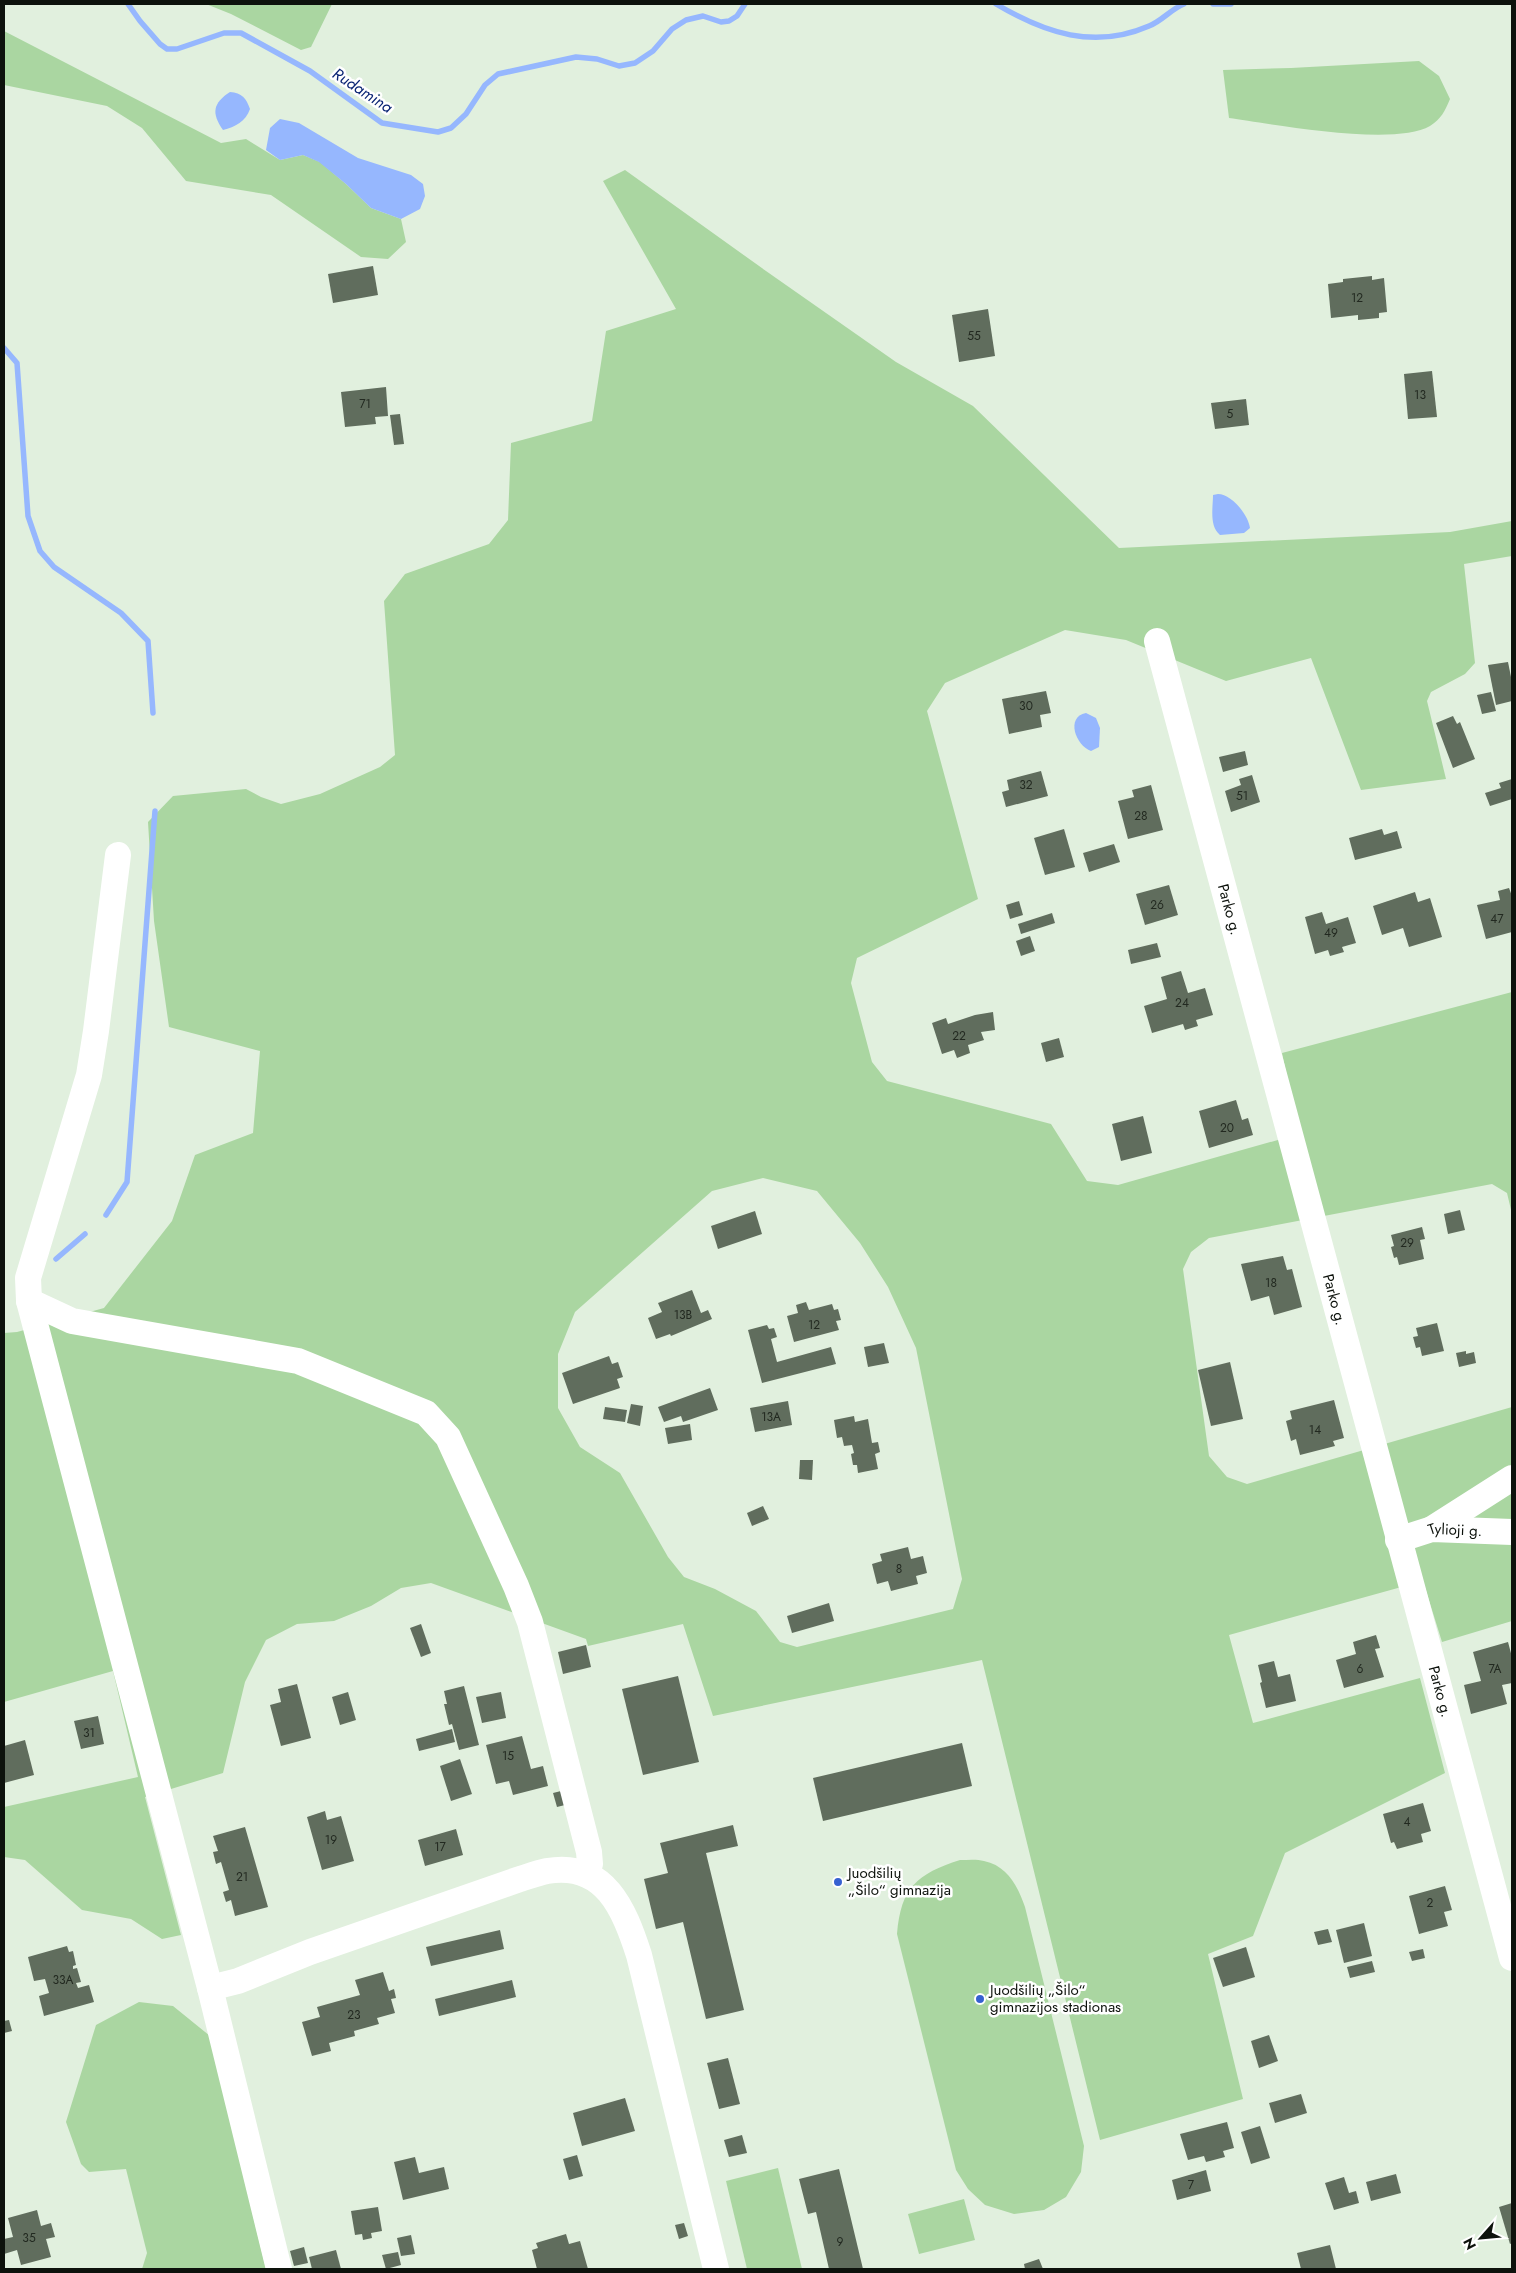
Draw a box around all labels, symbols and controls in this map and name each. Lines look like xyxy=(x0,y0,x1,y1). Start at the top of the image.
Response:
water label: Rudamina xyxy=(328,62,397,119)
house number: 12 xyxy=(1351,289,1363,307)
house number: 55 xyxy=(967,327,981,345)
house number: 13 xyxy=(1414,386,1426,404)
house number: 71 xyxy=(359,395,371,413)
house number: 5 xyxy=(1227,405,1234,423)
house number: 30 xyxy=(1019,697,1033,715)
house number: 32 xyxy=(1019,776,1033,794)
house number: 51 xyxy=(1236,787,1248,805)
house number: 28 xyxy=(1134,807,1148,825)
street label: Parko g. xyxy=(1212,881,1247,938)
house number: 26 xyxy=(1150,896,1164,914)
house number: 47 xyxy=(1490,910,1504,928)
house number: 49 xyxy=(1324,924,1338,942)
house number: 24 xyxy=(1175,994,1189,1012)
house number: 22 xyxy=(952,1027,966,1045)
house number: 20 xyxy=(1220,1119,1234,1137)
house number: 29 xyxy=(1400,1234,1414,1252)
street label: Parko g. xyxy=(1317,1271,1352,1328)
house number: 18 xyxy=(1265,1274,1277,1292)
house number: 13B xyxy=(674,1306,693,1324)
house number: 12 xyxy=(808,1316,820,1334)
house number: 13A xyxy=(761,1408,781,1426)
house number: 14 xyxy=(1309,1421,1321,1439)
street label: Tylioji g. xyxy=(1425,1518,1483,1542)
house number: 8 xyxy=(896,1560,902,1578)
house number: 6 xyxy=(1357,1660,1364,1678)
house number: 7A xyxy=(1488,1660,1502,1678)
street label: Parko g. xyxy=(1423,1663,1458,1720)
house number: 31 xyxy=(83,1724,95,1742)
house number: 15 xyxy=(502,1747,514,1765)
house number: 4 xyxy=(1404,1813,1411,1831)
house number: 19 xyxy=(325,1831,337,1849)
house number: 17 xyxy=(434,1838,447,1856)
place label: Juodšilių „Šilo“ gimnazija xyxy=(846,1862,951,1901)
house number: 21 xyxy=(236,1868,248,1886)
marker: Juodšilių „Šilo“ gimnazija xyxy=(832,1876,844,1888)
house number: 2 xyxy=(1427,1894,1434,1912)
house number: 33A xyxy=(53,1971,73,1989)
place label: Juodšilių „Šilo“ gimnazijos stadionas xyxy=(988,1979,1121,2018)
marker: Juodšilių „Šilo“ gimnazijos stadionas xyxy=(974,1993,986,2005)
house number: 23 xyxy=(347,2006,361,2024)
house number: 7 xyxy=(1188,2176,1195,2194)
north arrow xyxy=(1456,2213,1506,2263)
house number: 35 xyxy=(22,2229,36,2247)
house number: 9 xyxy=(837,2233,844,2251)
text: N xyxy=(1458,2234,1481,2253)

